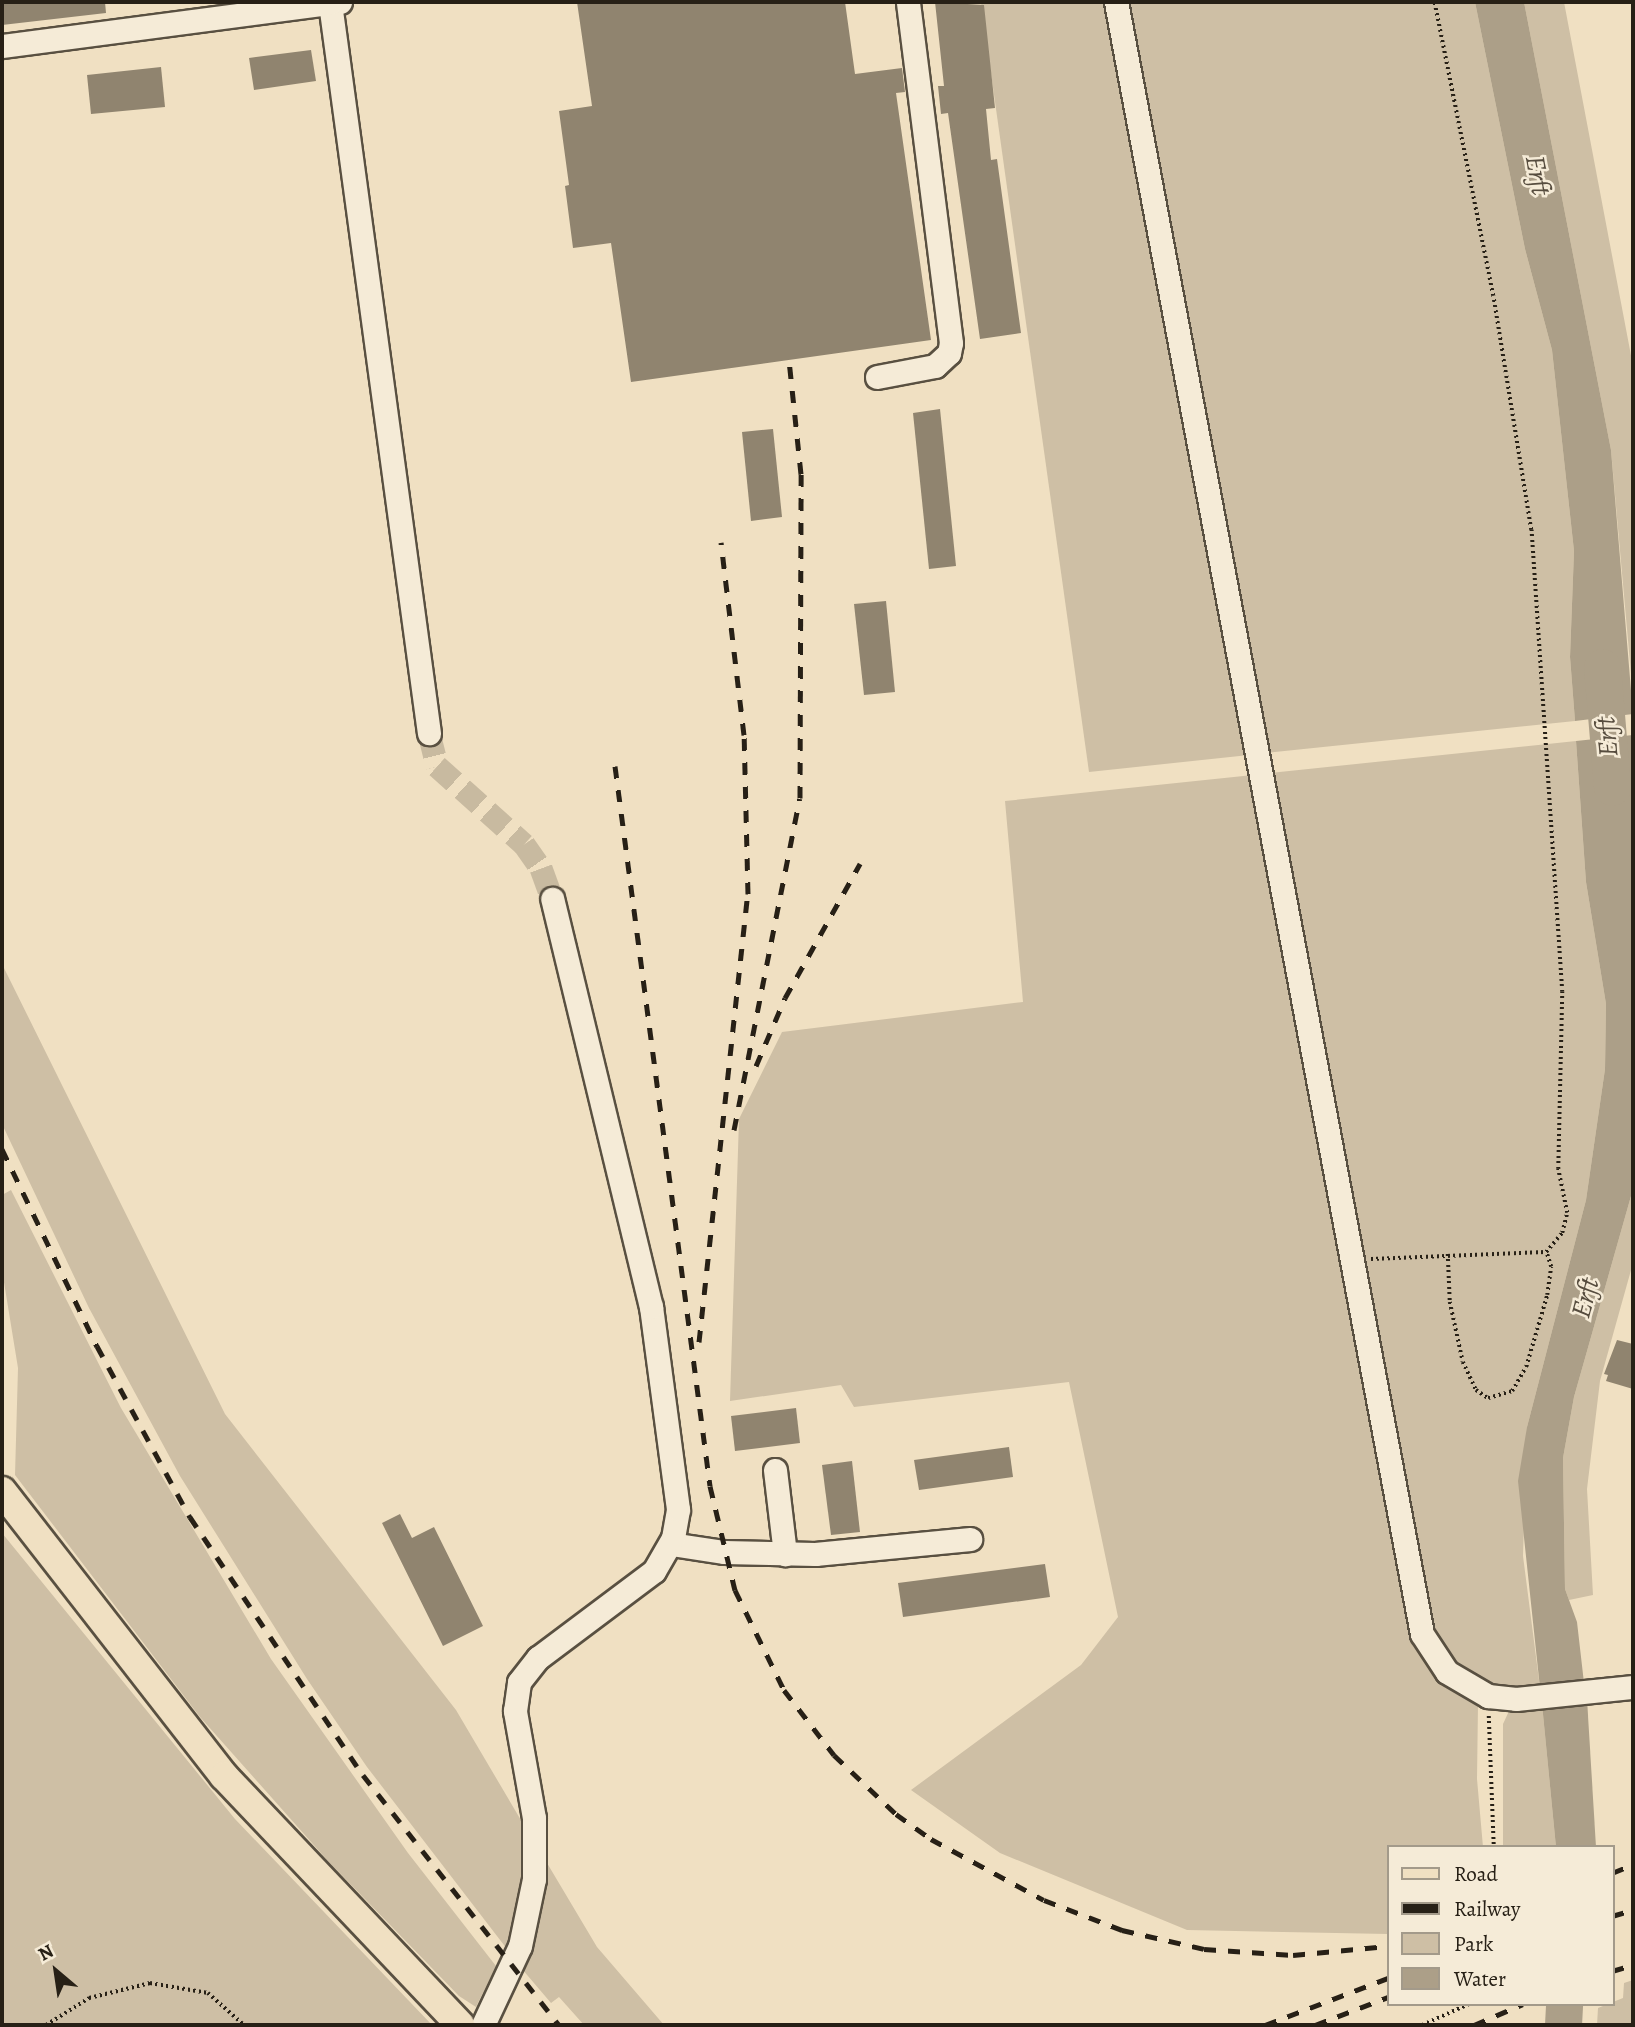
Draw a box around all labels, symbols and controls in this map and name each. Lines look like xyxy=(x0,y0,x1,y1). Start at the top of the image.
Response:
water label: Erft xyxy=(1518,152,1558,198)
water label: Erft xyxy=(1589,716,1625,758)
water label: Erft xyxy=(1564,1274,1606,1322)
legend xyxy=(1386,1845,1614,2006)
text: Road xyxy=(1454,1860,1498,1888)
text: Railway xyxy=(1454,1895,1520,1923)
text: Park xyxy=(1454,1930,1493,1958)
north arrow xyxy=(21,1936,91,2006)
text: N xyxy=(33,1938,58,1967)
text: Water xyxy=(1454,1965,1506,1993)

